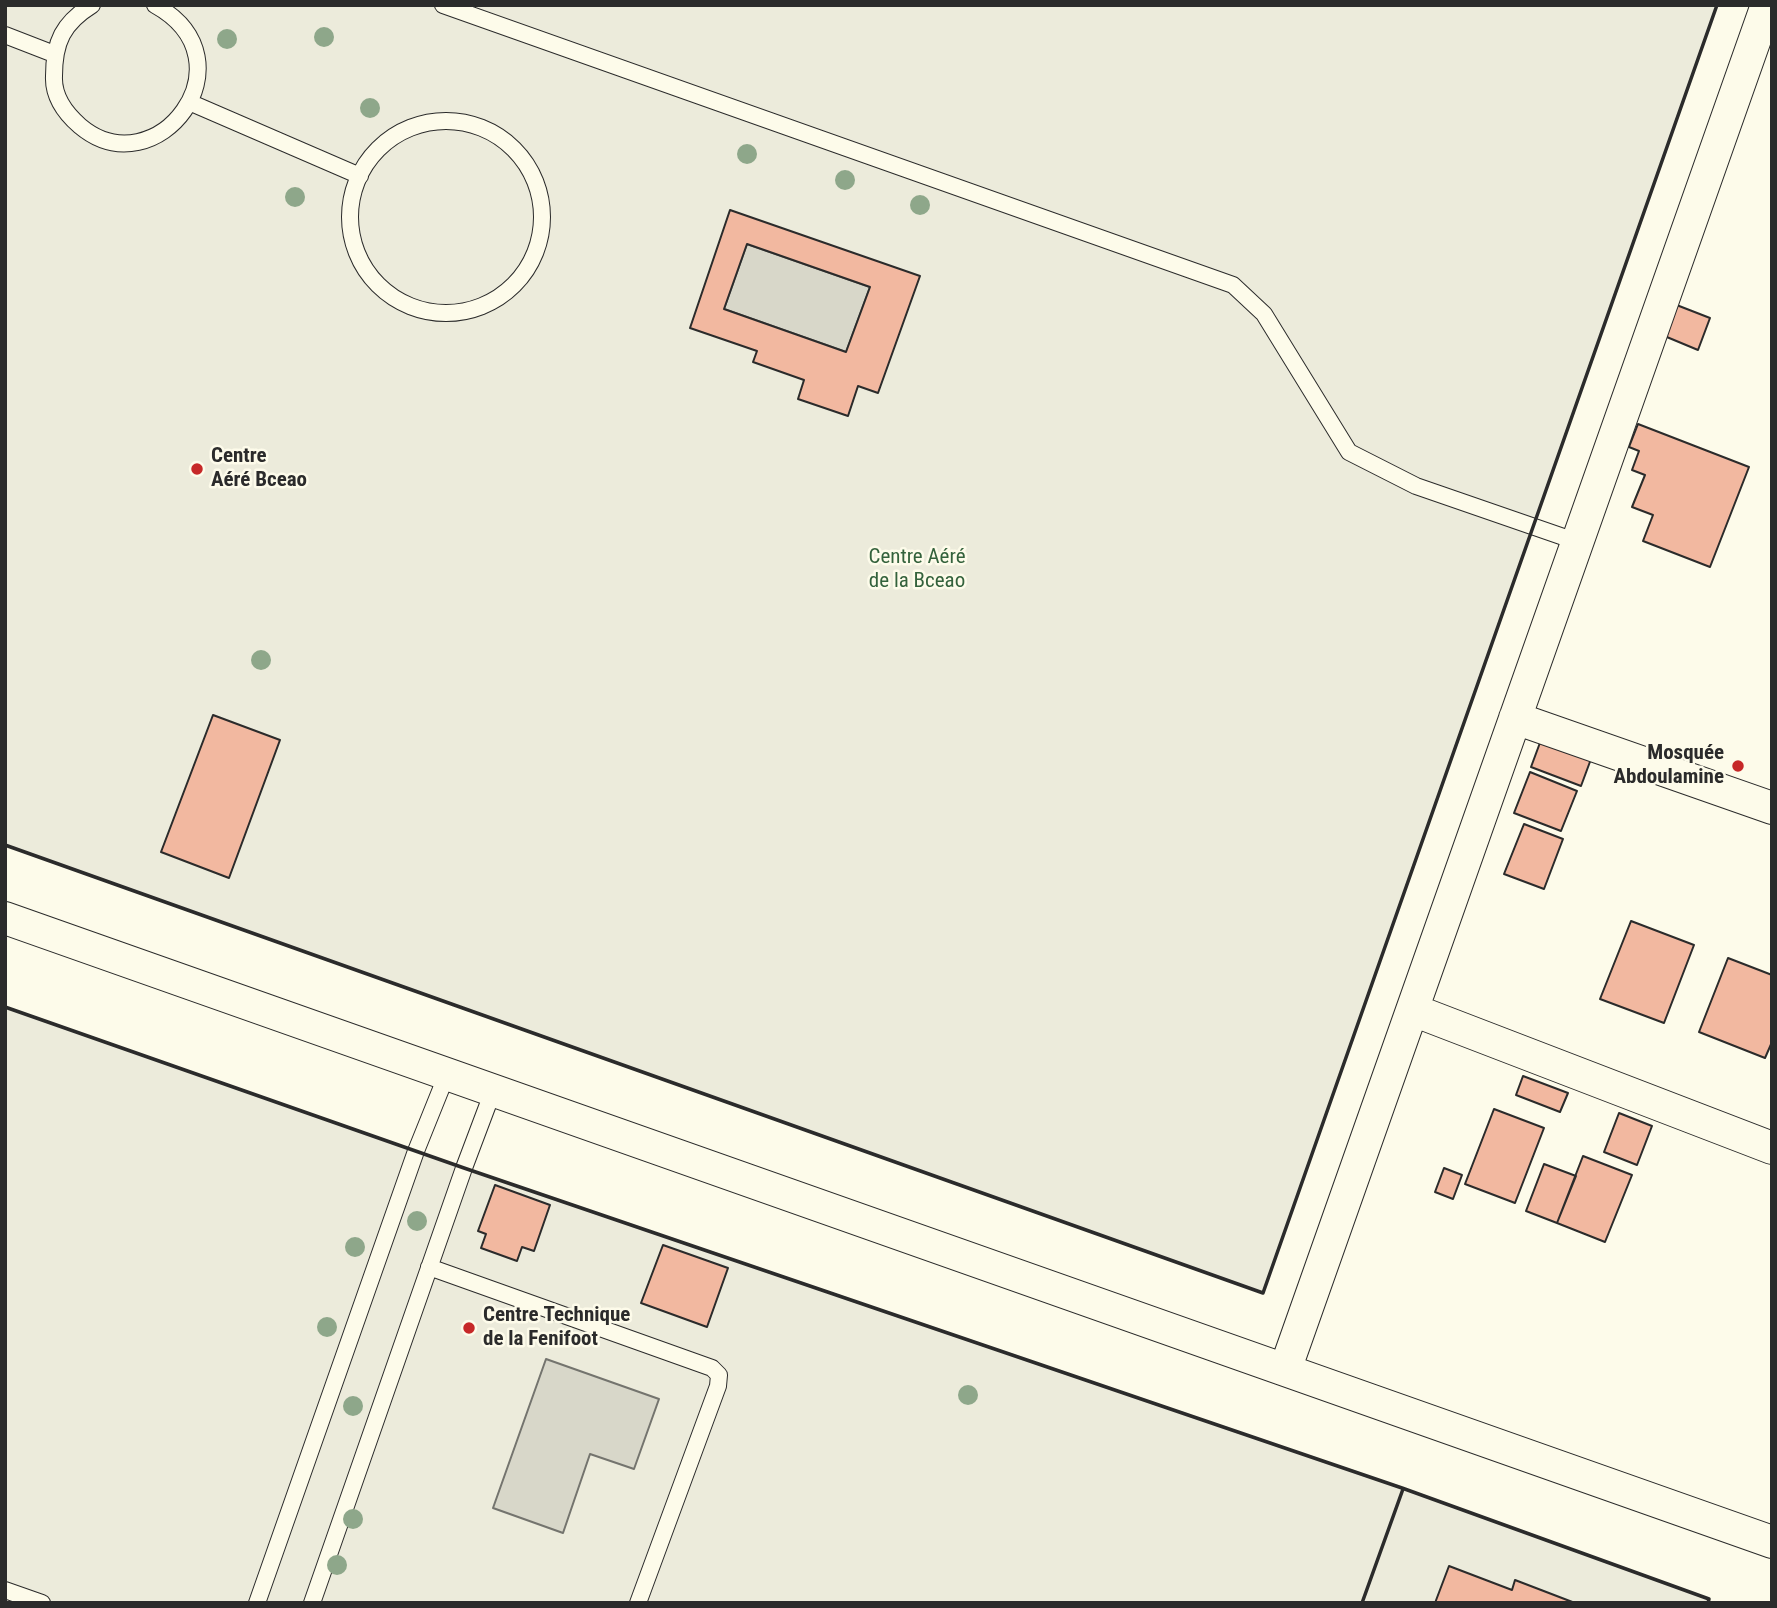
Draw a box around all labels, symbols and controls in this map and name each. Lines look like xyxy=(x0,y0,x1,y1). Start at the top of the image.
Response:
place label: Centre Aéré Bceao xyxy=(211,444,307,494)
marker: Centre Aéré Bceao xyxy=(189,461,205,477)
park label: Centre Aéré de la Bceao xyxy=(868,545,966,595)
place label: Mosquée Abdoulamine xyxy=(1613,741,1724,791)
marker: Mosquée Abdoulamine xyxy=(1730,758,1746,774)
place label: Centre Technique de la Fenifoot xyxy=(483,1303,630,1353)
marker: Centre Technique de la Fenifoot xyxy=(461,1320,477,1336)

